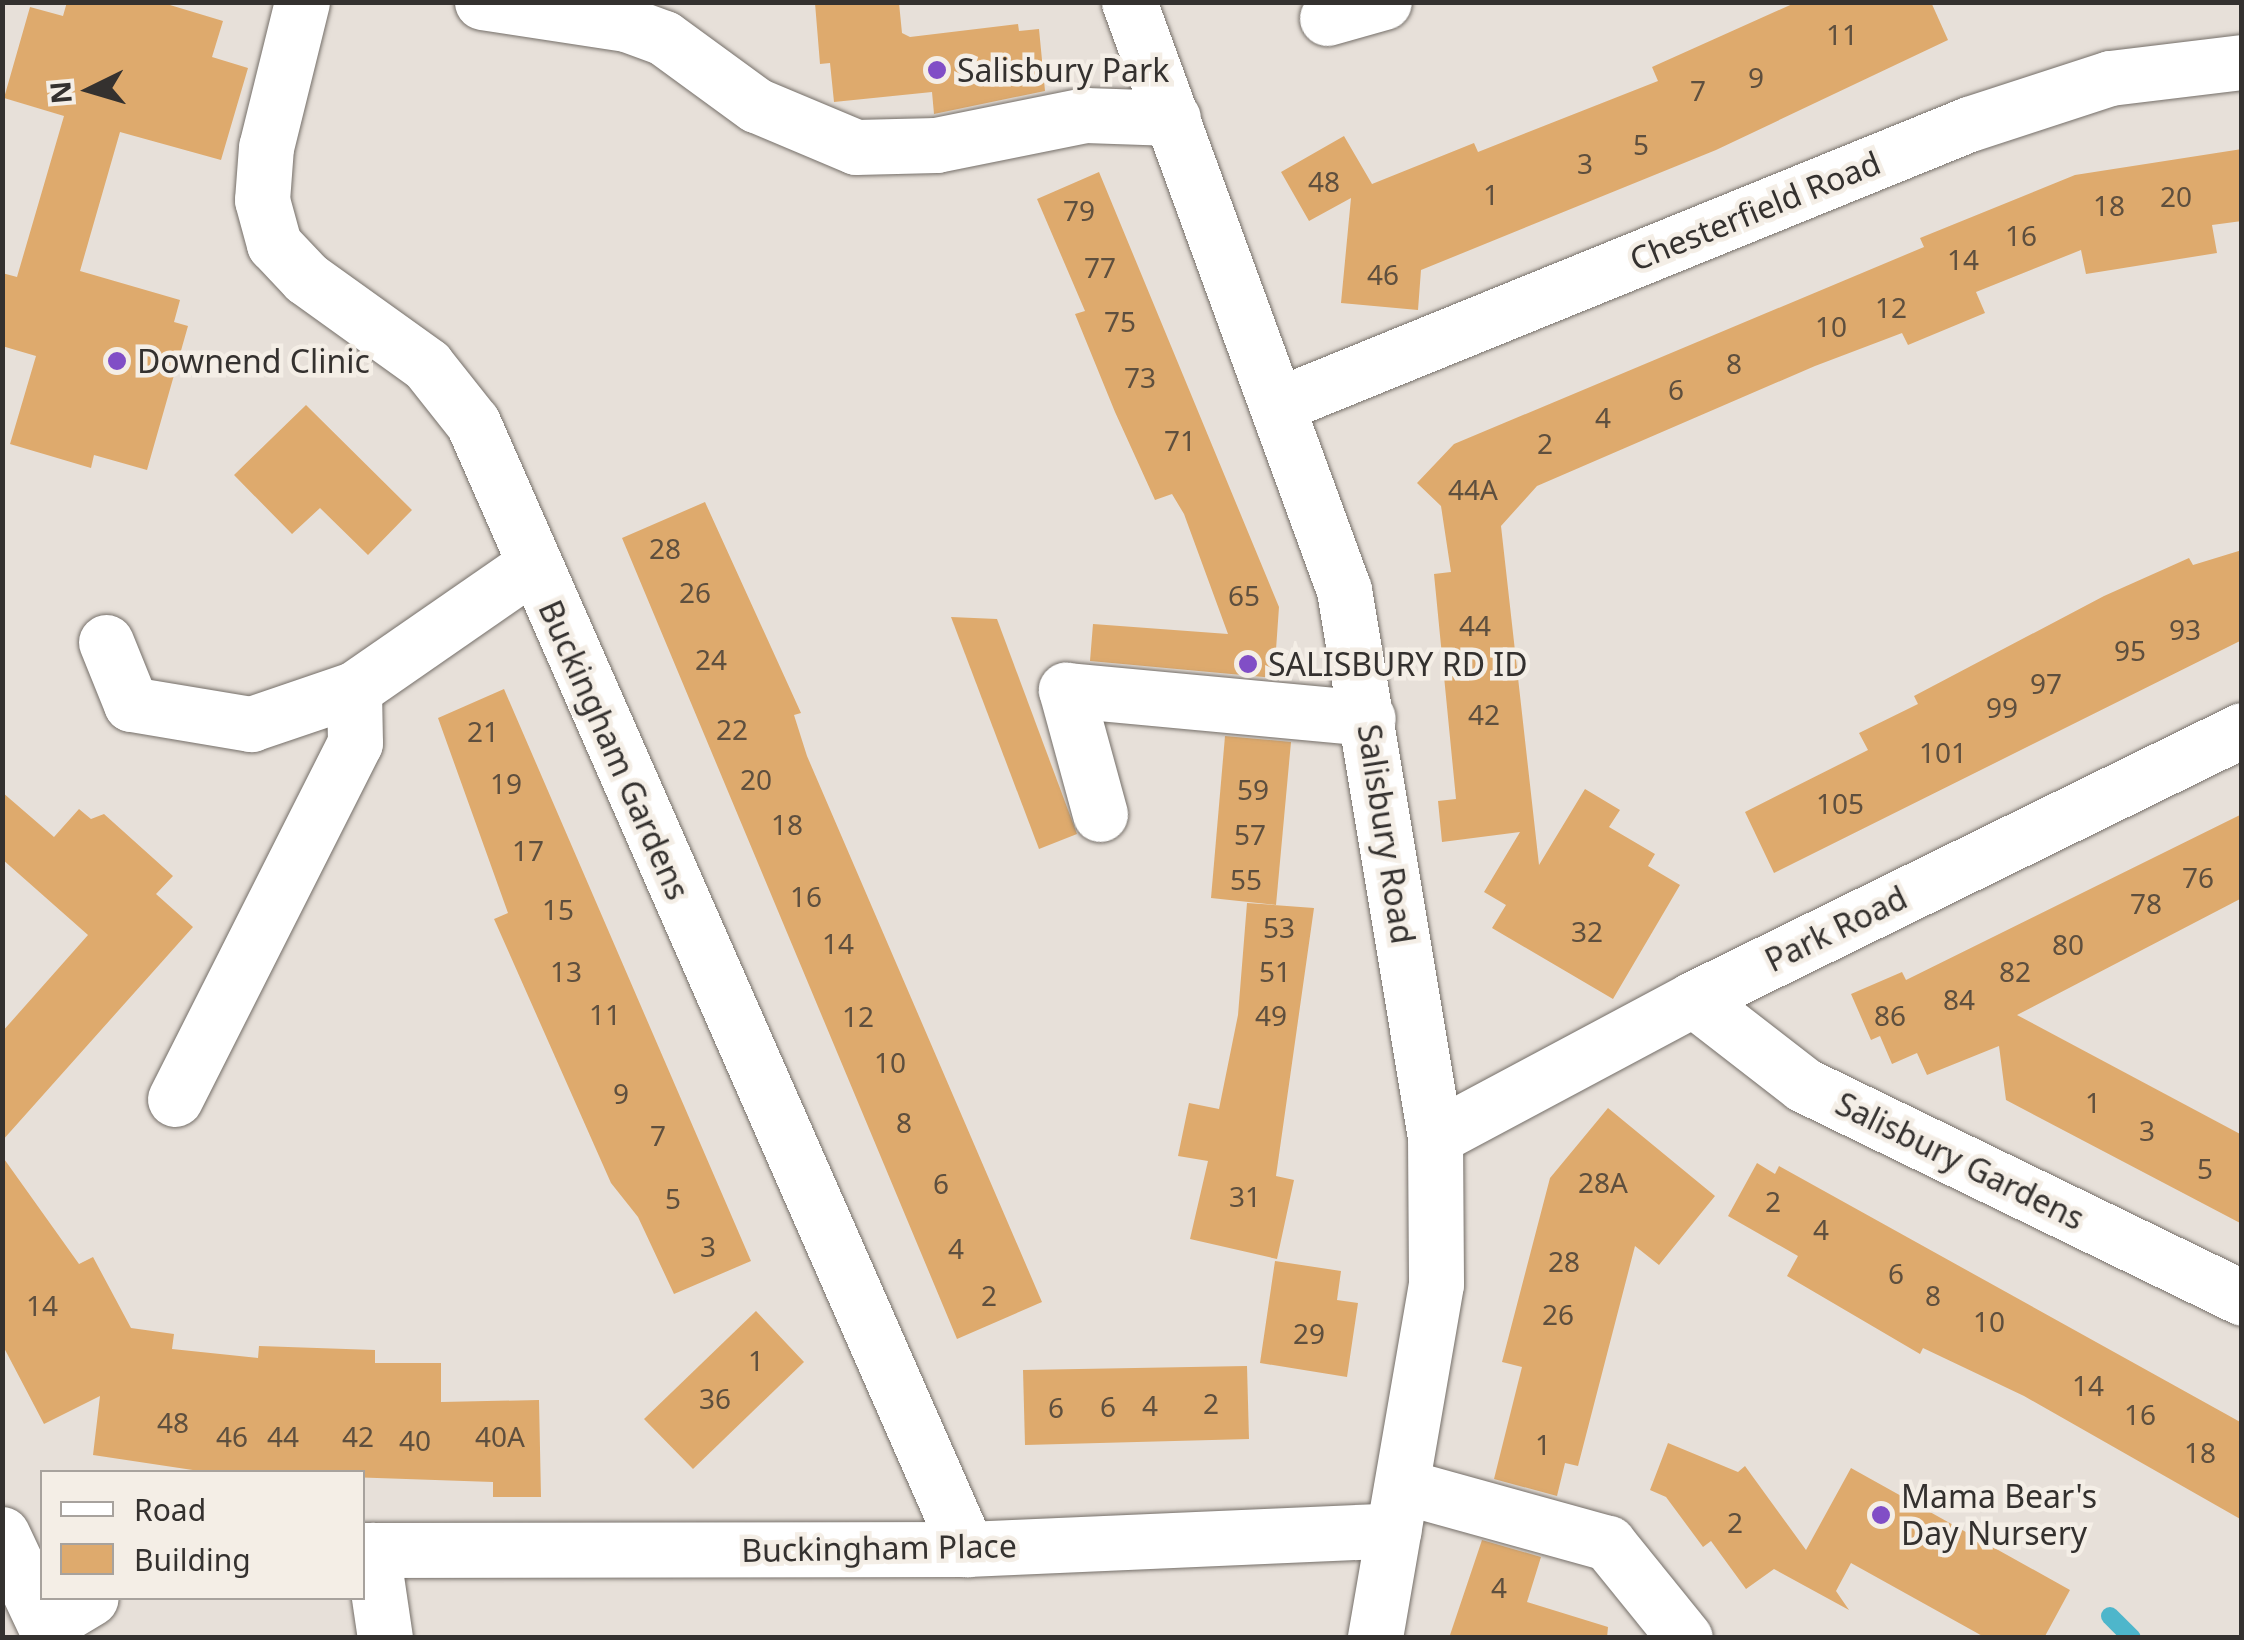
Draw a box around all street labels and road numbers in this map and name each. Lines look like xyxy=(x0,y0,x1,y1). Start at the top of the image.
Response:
street label: Chesterfield Road xyxy=(1624,143,1886,279)
street label: Buckingham Gardens xyxy=(531,594,697,906)
street label: Salisbury Road xyxy=(1350,722,1422,946)
street label: Park Road xyxy=(1759,878,1913,980)
street label: Salisbury Gardens xyxy=(1830,1084,2090,1238)
street label: Buckingham Place xyxy=(741,1526,1017,1570)

